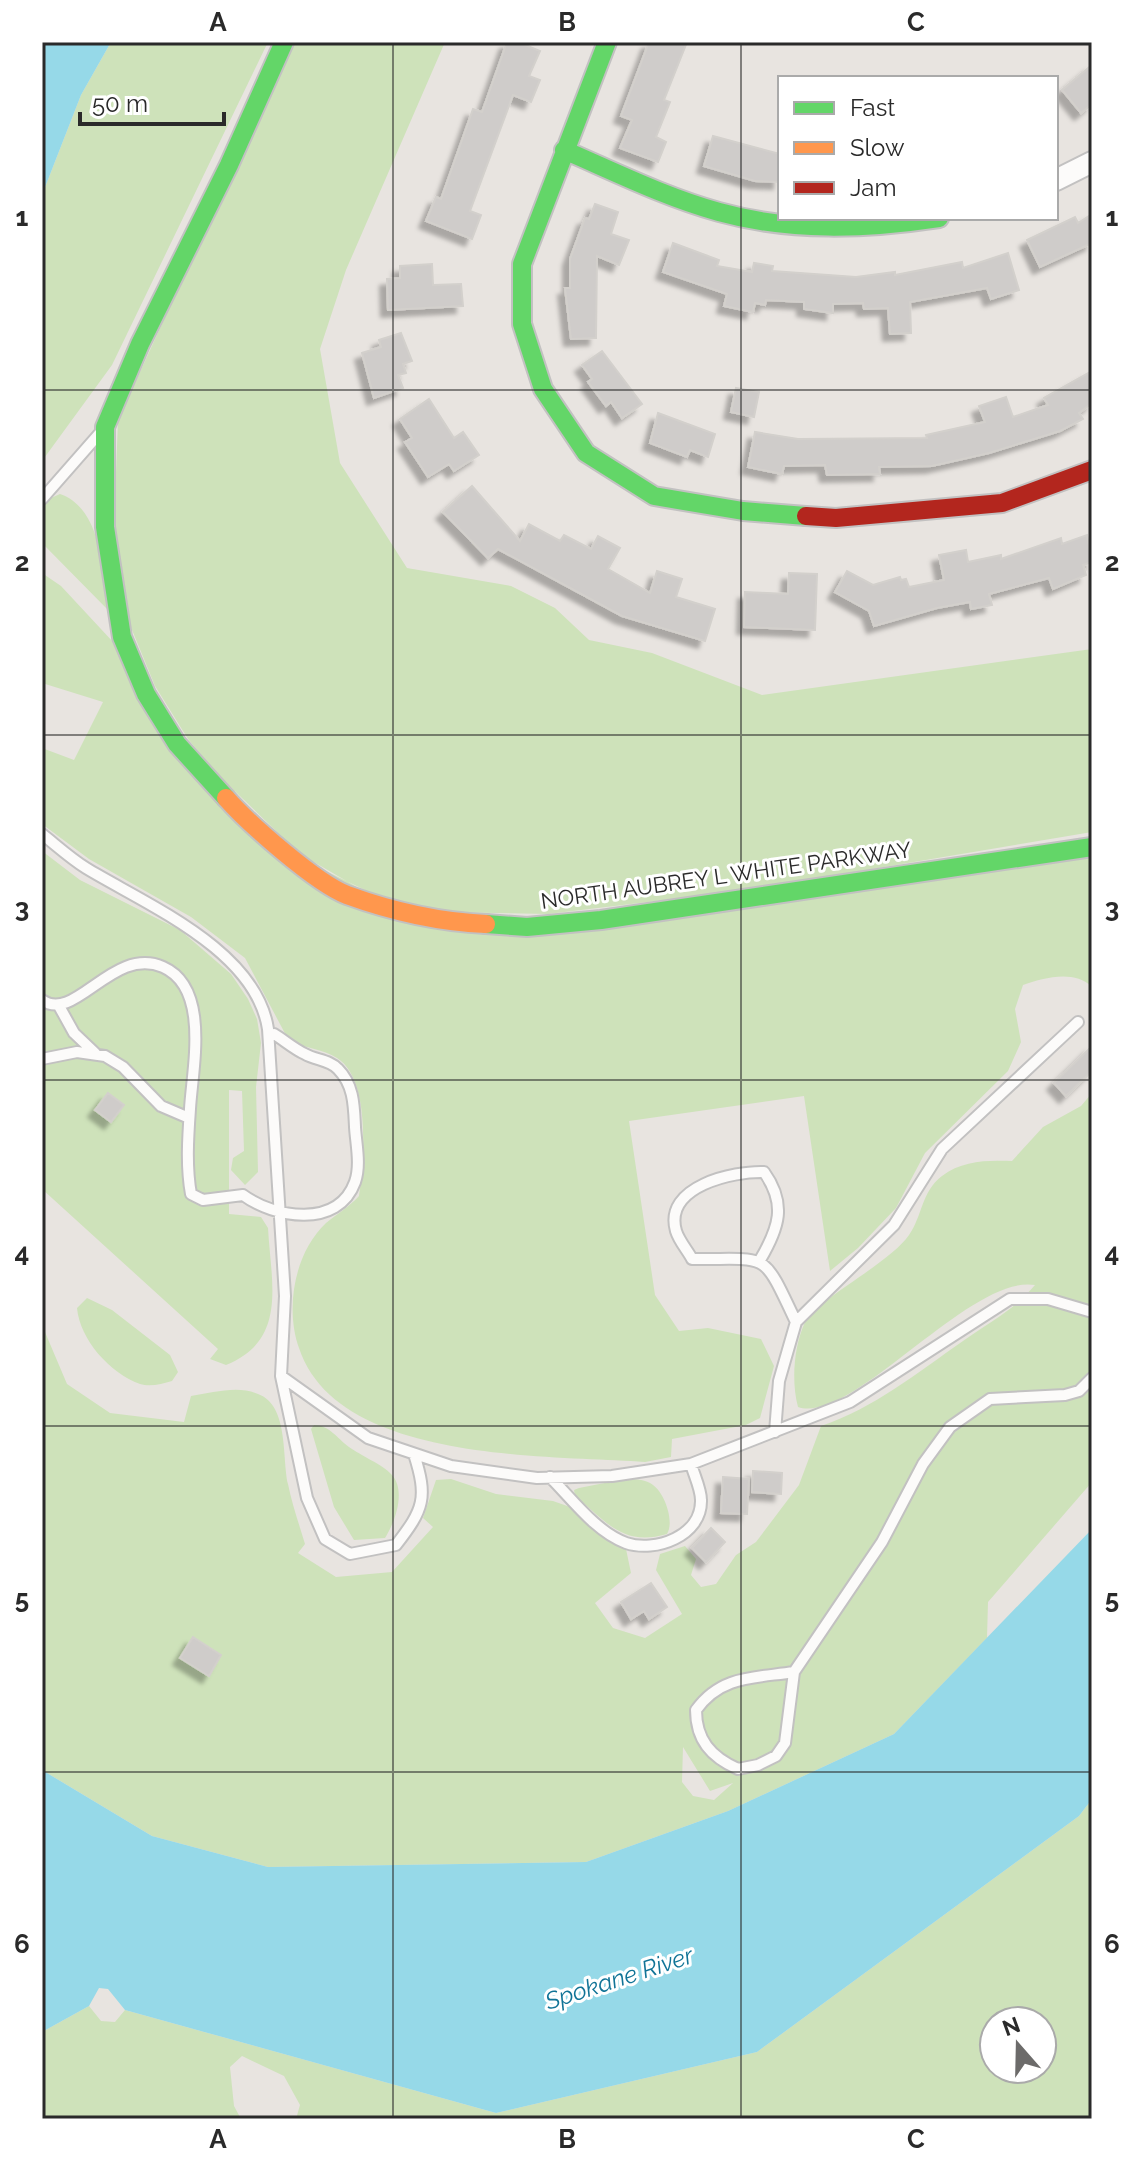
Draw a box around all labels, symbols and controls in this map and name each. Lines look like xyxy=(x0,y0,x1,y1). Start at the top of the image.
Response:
text: A xyxy=(209,7,227,37)
text: B xyxy=(558,7,576,37)
text: C xyxy=(907,7,925,37)
scale bar xyxy=(80,76,224,126)
legend xyxy=(778,76,1058,220)
text: 50 m xyxy=(92,89,148,118)
text: Fast xyxy=(850,93,895,122)
text: Slow xyxy=(850,133,905,162)
text: Jam xyxy=(850,173,896,202)
text: 1 xyxy=(16,202,29,232)
text: 1 xyxy=(1106,202,1119,232)
text: 2 xyxy=(15,547,29,577)
text: 2 xyxy=(1105,547,1119,577)
street label: NORTH AUBREY L WHITE PARKWAY xyxy=(539,836,913,914)
text: 3 xyxy=(15,893,29,923)
text: 3 xyxy=(1105,893,1119,923)
text: 4 xyxy=(15,1238,29,1268)
text: 4 xyxy=(1105,1238,1119,1268)
text: 5 xyxy=(15,1584,29,1614)
text: 5 xyxy=(1105,1584,1119,1614)
text: 6 xyxy=(14,1929,30,1959)
text: 6 xyxy=(1104,1929,1120,1959)
water label: Spokane River xyxy=(540,1940,697,2016)
north arrow xyxy=(978,2005,1058,2085)
text: N xyxy=(999,2011,1023,2041)
text: A xyxy=(209,2124,227,2154)
text: B xyxy=(558,2124,576,2154)
text: C xyxy=(907,2124,925,2154)

